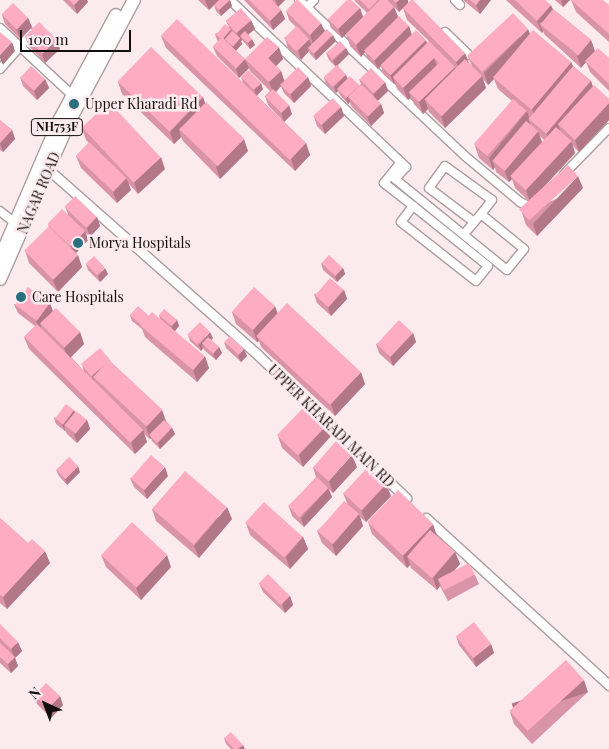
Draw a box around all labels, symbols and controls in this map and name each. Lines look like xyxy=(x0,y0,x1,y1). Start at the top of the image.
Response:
scale bar xyxy=(22,20,134,52)
text: 100 m xyxy=(28,29,69,49)
place label: Upper Kharadi Rd xyxy=(85,96,198,112)
marker: Upper Kharadi Rd xyxy=(67,97,81,111)
road number: NH753F xyxy=(31,118,83,136)
street label: NAGAR ROAD xyxy=(14,150,64,236)
place label: Morya Hospitals xyxy=(89,235,191,251)
marker: Morya Hospitals xyxy=(71,236,85,250)
place label: Care Hospitals xyxy=(32,289,124,305)
marker: Care Hospitals xyxy=(14,290,28,304)
street label: UPPER KHARADI MAIN RD xyxy=(264,361,398,491)
north arrow xyxy=(20,679,70,729)
text: N xyxy=(24,682,45,703)

